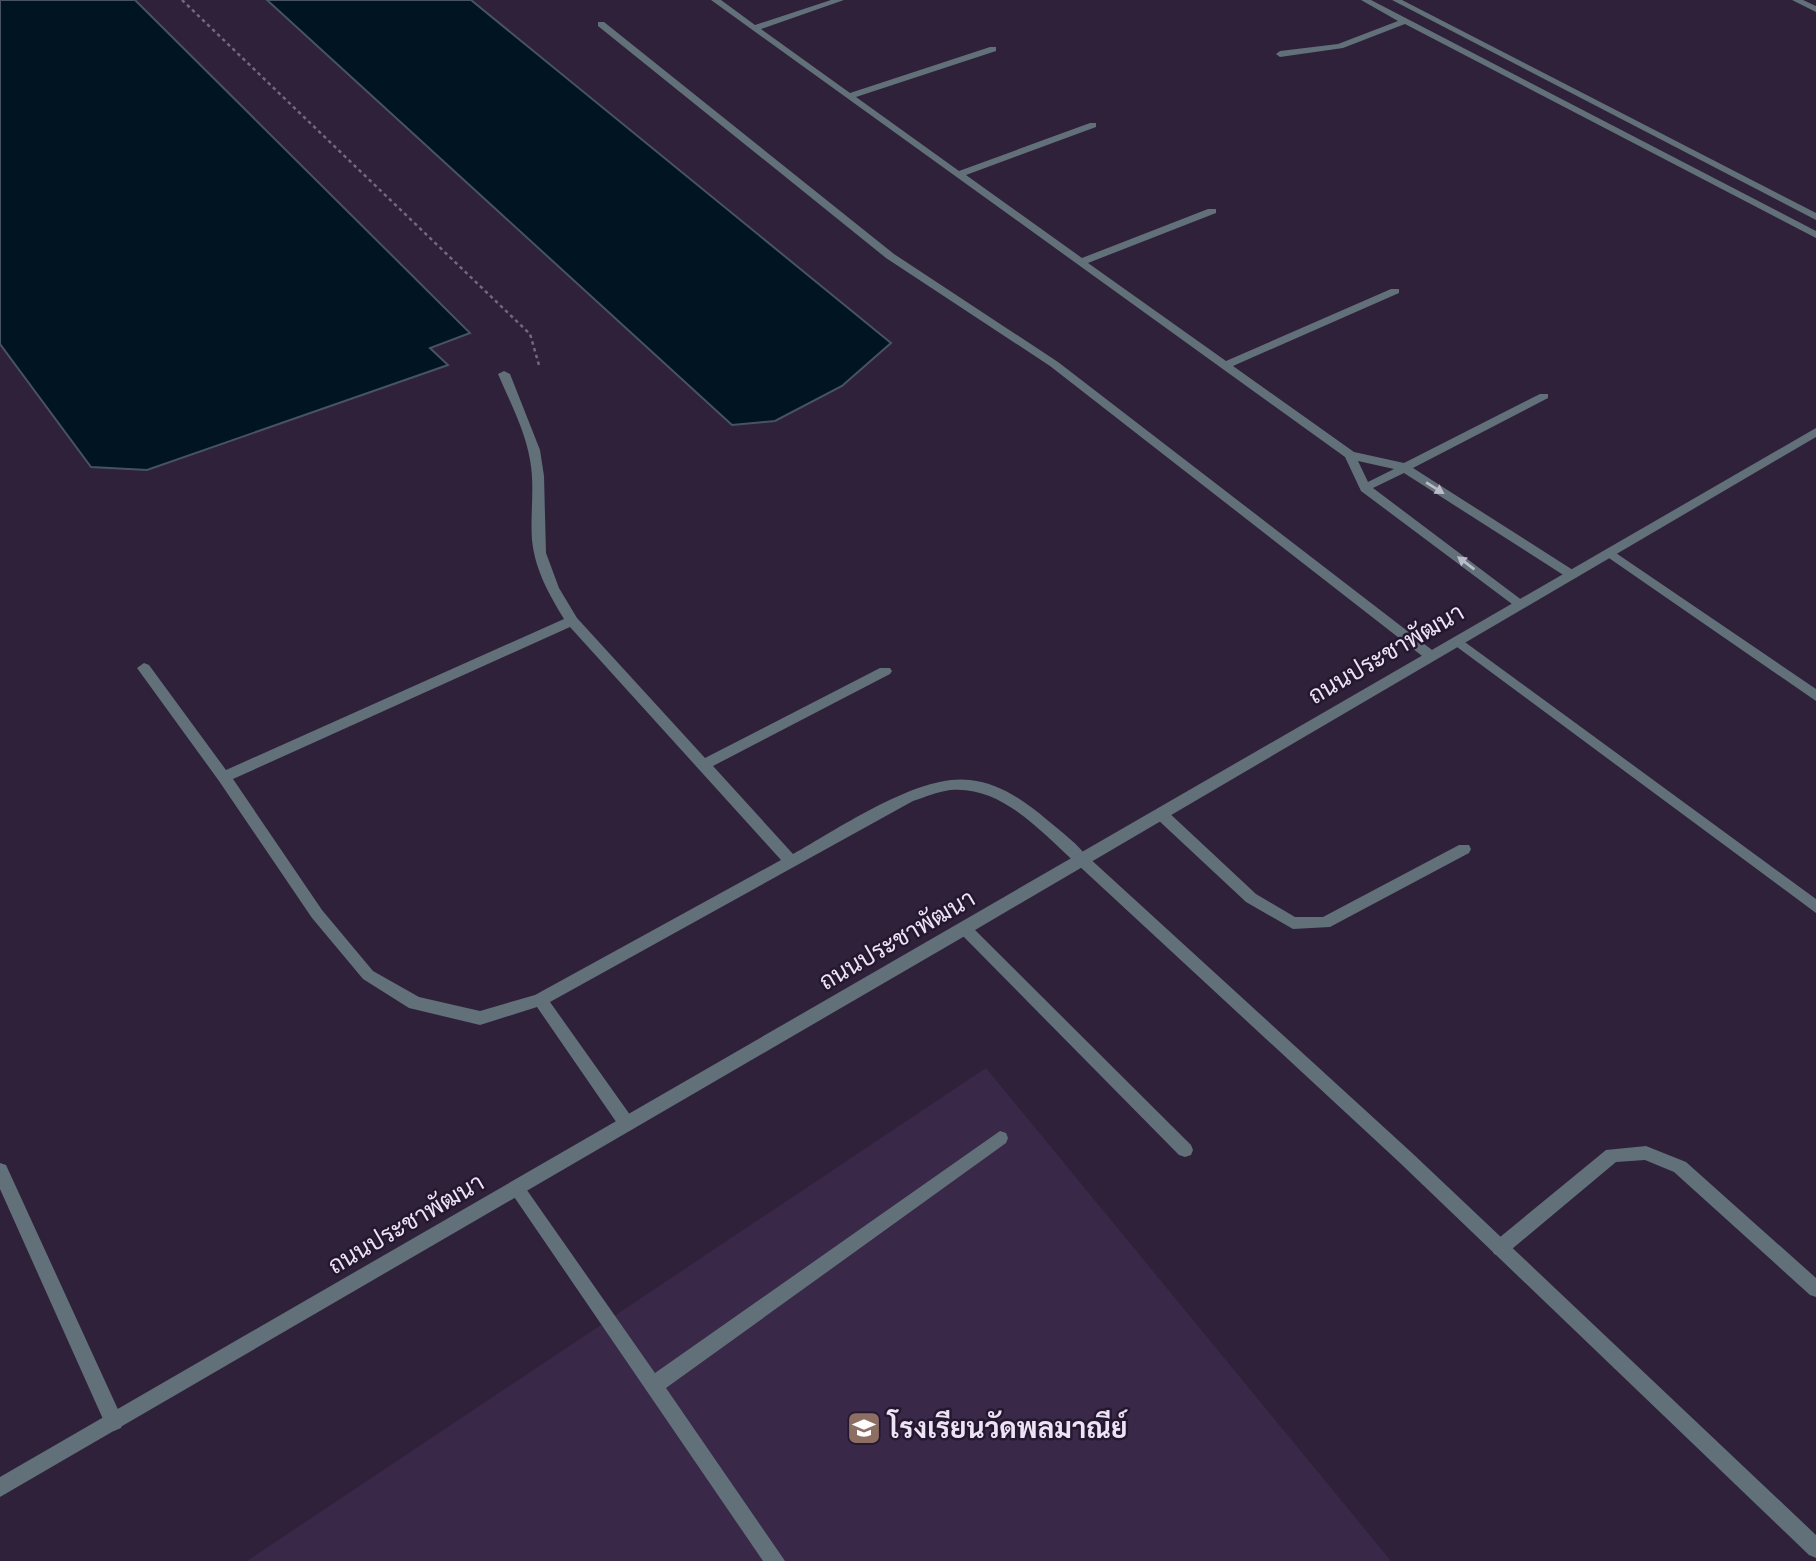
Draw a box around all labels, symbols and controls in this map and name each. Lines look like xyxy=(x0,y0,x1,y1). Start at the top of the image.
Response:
one-way arrow xyxy=(1426,481,1445,494)
one-way arrow xyxy=(1457,557,1475,571)
street label: ถนนประชาพัฒนา xyxy=(1302,596,1469,711)
street label: ถนนประชาพัฒนา xyxy=(813,882,980,997)
street label: ถนนประชาพัฒนา xyxy=(322,1166,489,1281)
school or university icon: โรงเรียนวัดพลมาณีย์ xyxy=(845,1409,883,1447)
place label: โรงเรียนวัดพลมาณีย์ xyxy=(886,1409,1128,1447)

